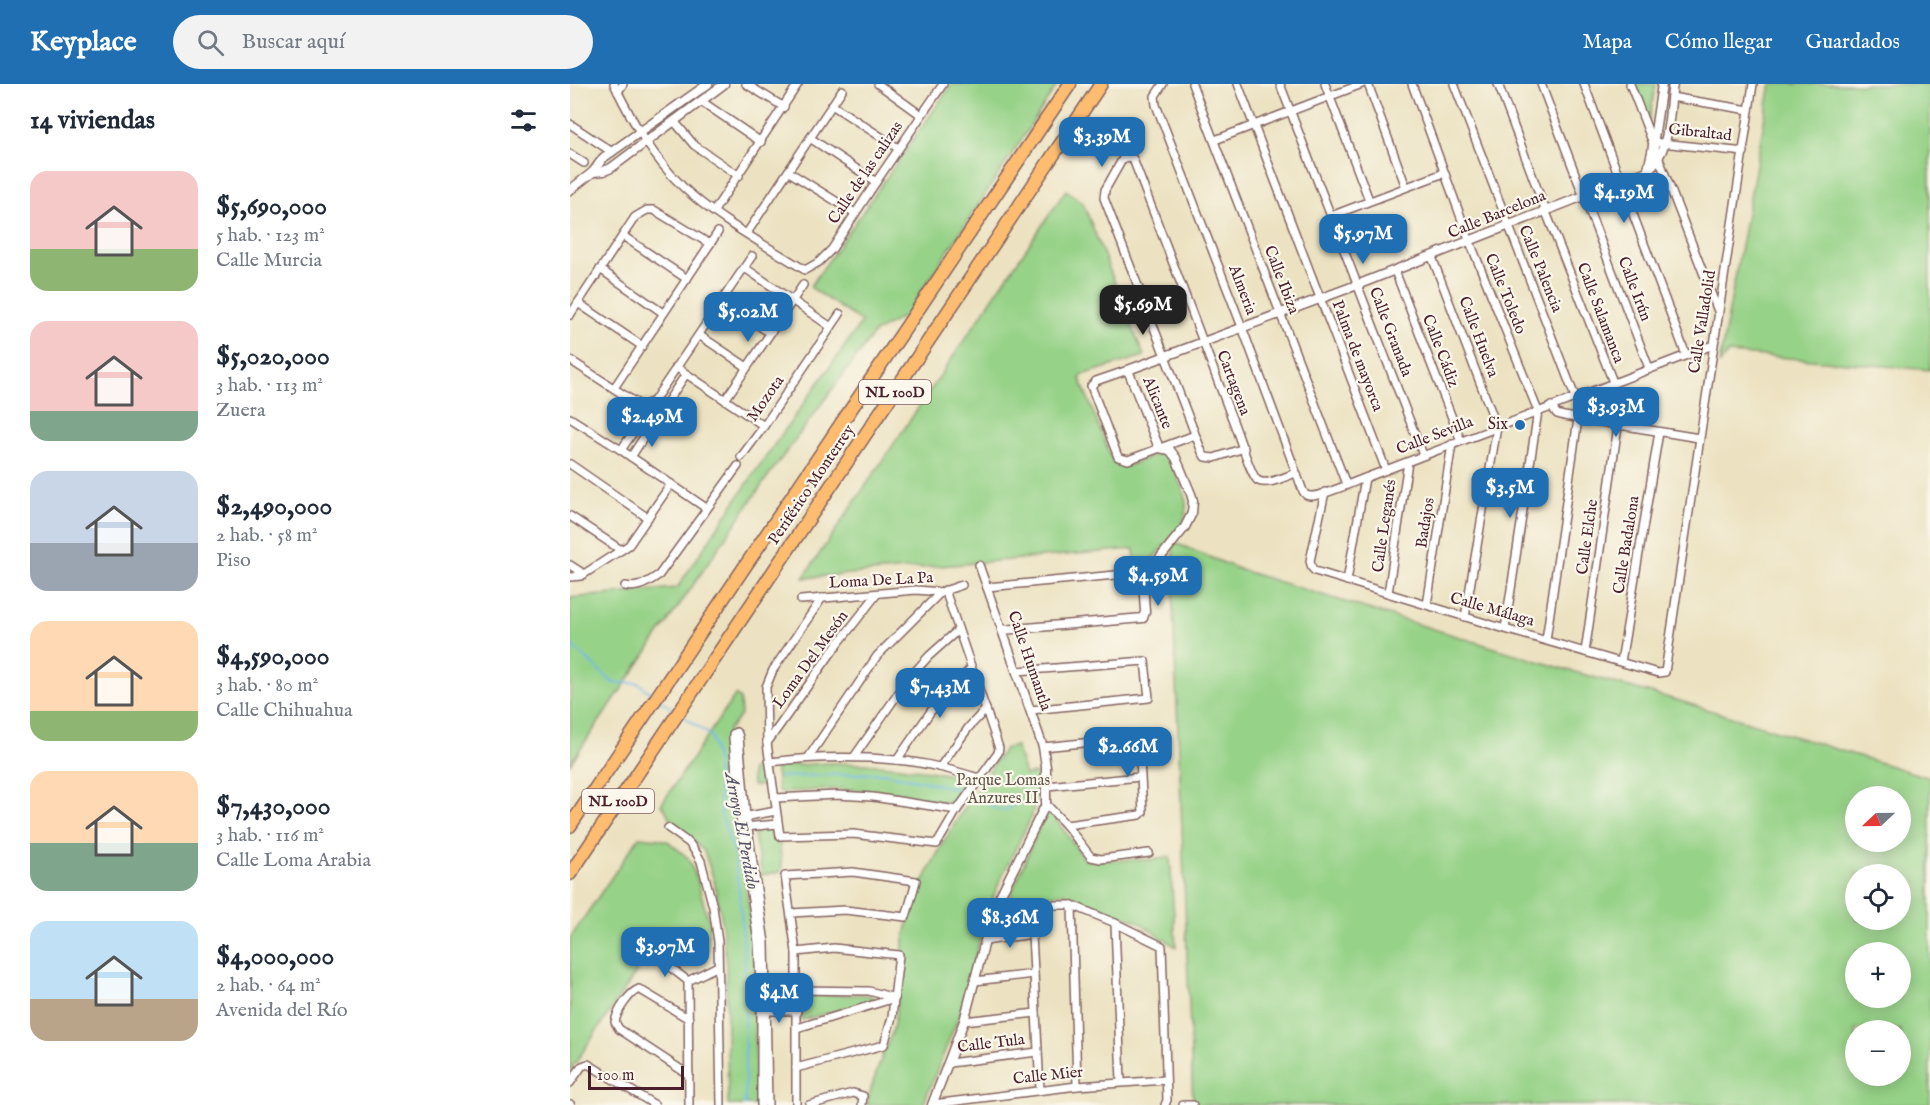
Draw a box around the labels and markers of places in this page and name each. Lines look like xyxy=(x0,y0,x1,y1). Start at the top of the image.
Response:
pin: $3.39M xyxy=(1053,117,1151,168)
pin: $4.19M xyxy=(1575,173,1673,224)
pin: $5.97M xyxy=(1314,214,1412,265)
pin: $5.69M xyxy=(1094,285,1192,336)
pin: $5.02M xyxy=(699,292,797,343)
pin: $3.93M xyxy=(1567,387,1665,438)
pin: $2.49M xyxy=(603,397,701,448)
place label: Six xyxy=(1488,415,1508,435)
marker: Six xyxy=(1513,418,1527,432)
pin: $3.5M xyxy=(1468,468,1552,519)
pin: $4.59M xyxy=(1109,556,1207,607)
pin: $7.43M xyxy=(891,668,989,719)
pin: $2.66M xyxy=(1079,727,1177,778)
pin: $8.36M xyxy=(961,898,1059,949)
pin: $3.97M xyxy=(616,927,714,978)
pin: $4M xyxy=(750,973,808,1024)

